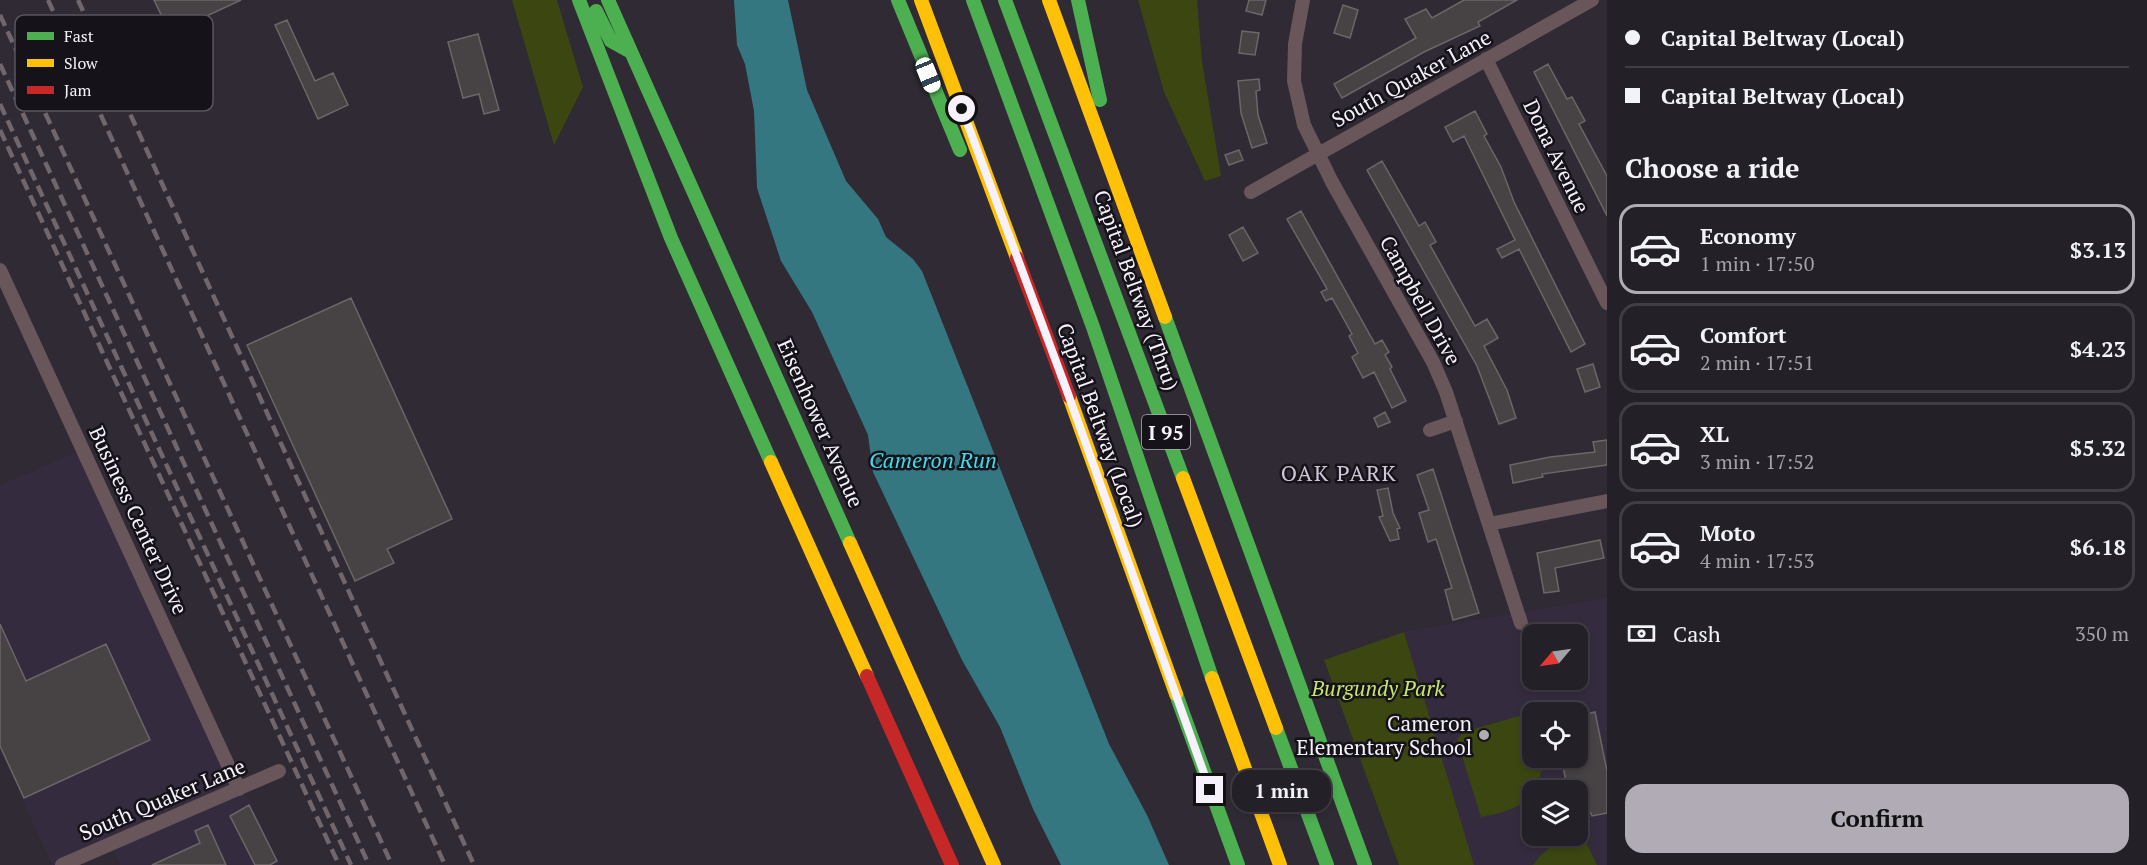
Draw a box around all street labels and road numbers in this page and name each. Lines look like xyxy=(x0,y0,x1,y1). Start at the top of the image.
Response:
street label: South Quaker Lane xyxy=(1326,23,1496,133)
street label: Dona Avenue xyxy=(1517,95,1597,217)
street label: Capital Beltway (Thru) xyxy=(1088,186,1186,394)
street label: Campbell Drive xyxy=(1374,230,1468,370)
street label: Capital Beltway (Local) xyxy=(1051,319,1151,531)
street label: Eisenhower Avenue xyxy=(771,334,871,512)
road number: I 95 xyxy=(1142,415,1190,449)
street label: Business Center Drive xyxy=(83,421,195,619)
street label: South Quaker Lane xyxy=(75,751,249,847)

